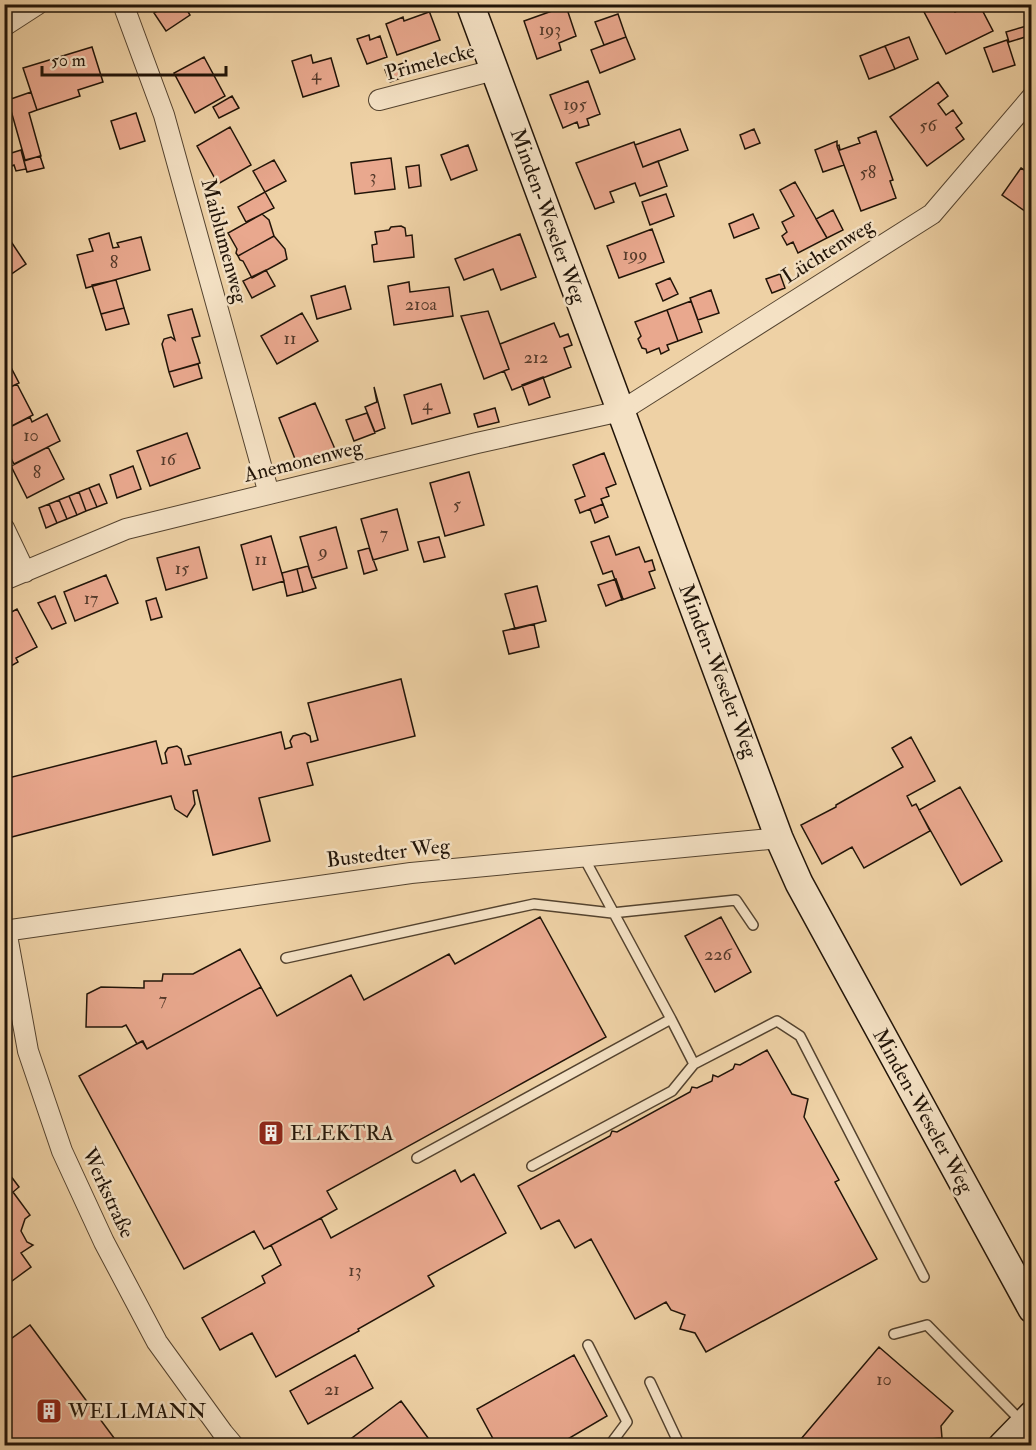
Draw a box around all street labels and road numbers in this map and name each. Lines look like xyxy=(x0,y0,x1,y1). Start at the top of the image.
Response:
street label: Primelecke xyxy=(382,37,478,87)
street label: Minden-Weseler Weg xyxy=(504,125,592,308)
street label: Maiblumenweg xyxy=(194,176,254,307)
street label: Lüchtenweg xyxy=(777,212,880,290)
street label: Anemonenweg xyxy=(240,433,366,489)
street label: Minden-Weseler Weg xyxy=(672,580,764,763)
street label: Bustedter Weg xyxy=(325,832,452,874)
street label: Minden-Weseler Weg xyxy=(866,1024,980,1199)
street label: Werkstraße xyxy=(75,1143,141,1243)

